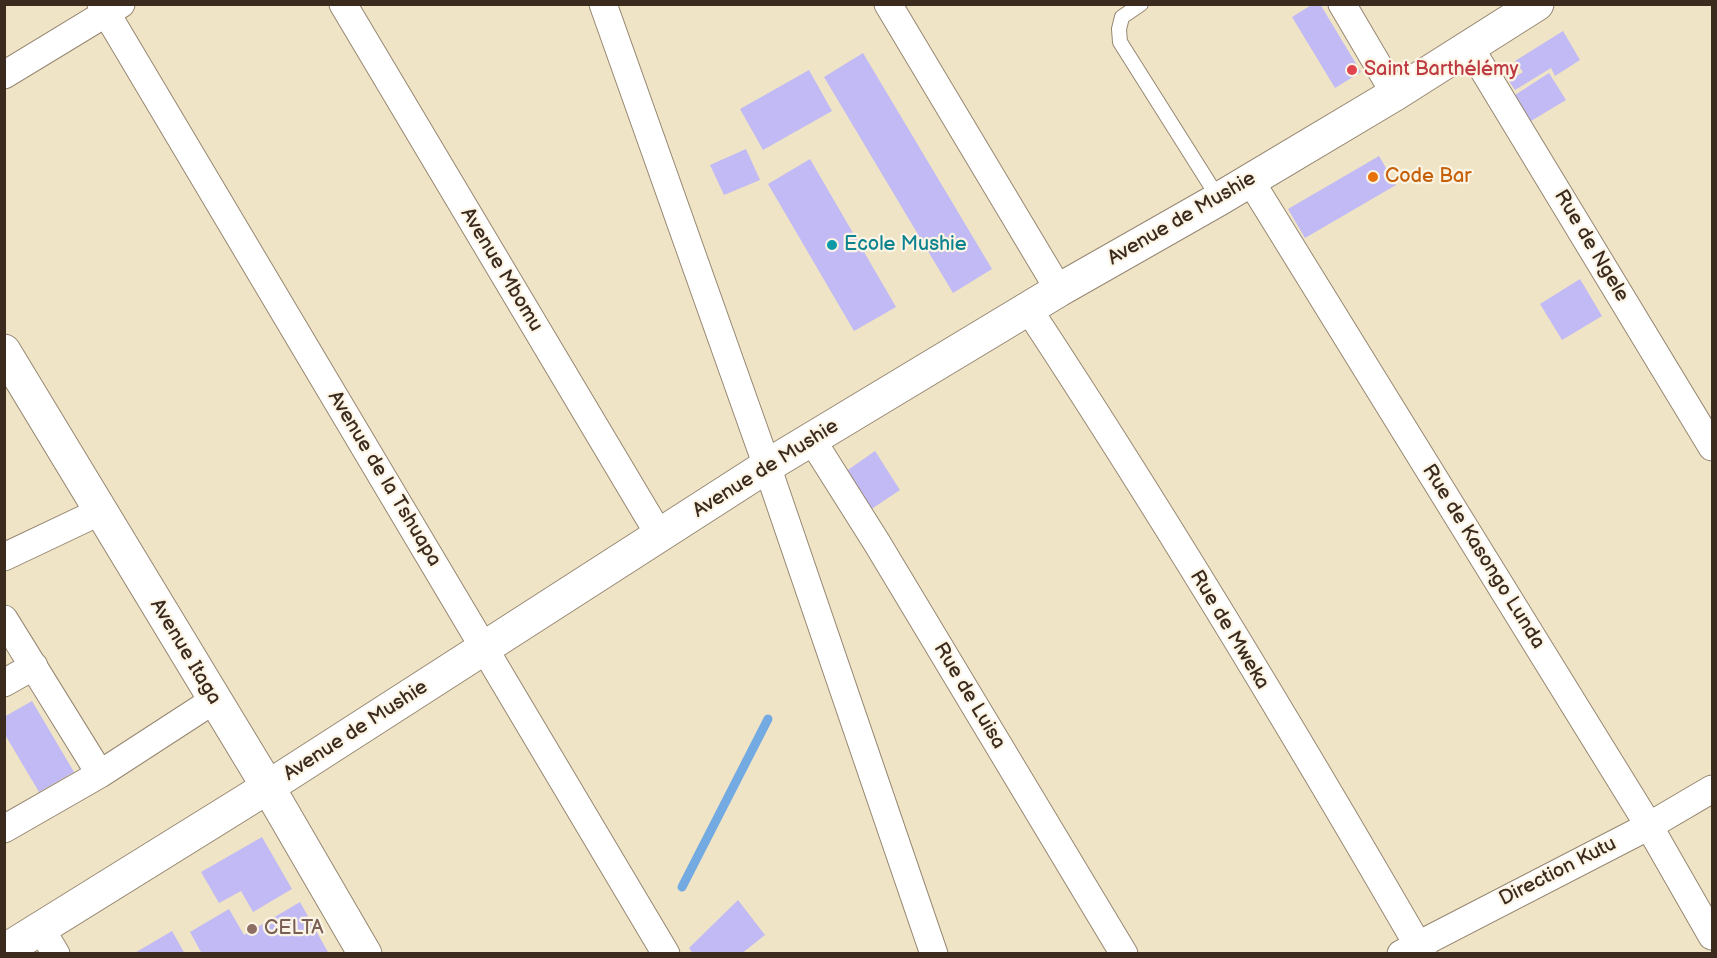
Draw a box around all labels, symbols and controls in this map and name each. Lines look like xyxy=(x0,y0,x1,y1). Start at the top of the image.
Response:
place label: Saint Barthélémy xyxy=(1364,58,1519,82)
marker: Saint Barthélémy xyxy=(1345,63,1359,77)
place label: Code Bar xyxy=(1385,165,1472,189)
street label: Avenue de Mushie xyxy=(1104,167,1260,271)
marker: Code Bar xyxy=(1366,170,1380,184)
street label: Rue de Ngele xyxy=(1548,186,1634,306)
street label: Avenue Mbomu xyxy=(455,204,547,336)
place label: Ecole Mushie xyxy=(844,233,967,257)
marker: Ecole Mushie xyxy=(825,238,839,252)
street label: Avenue de la Tshuapa xyxy=(322,387,446,571)
street label: Avenue de Mushie xyxy=(689,415,843,523)
street label: Rue de Kasongo Lunda xyxy=(1416,460,1550,654)
street label: Rue de Mweka xyxy=(1184,566,1274,694)
street label: Avenue Itaga xyxy=(144,595,226,709)
street label: Rue de Luisa xyxy=(928,638,1010,754)
street label: Avenue de Mushie xyxy=(279,675,433,787)
street label: Direction Kutu xyxy=(1495,832,1621,912)
place label: CELTA xyxy=(264,917,323,941)
marker: CELTA xyxy=(245,922,259,936)

